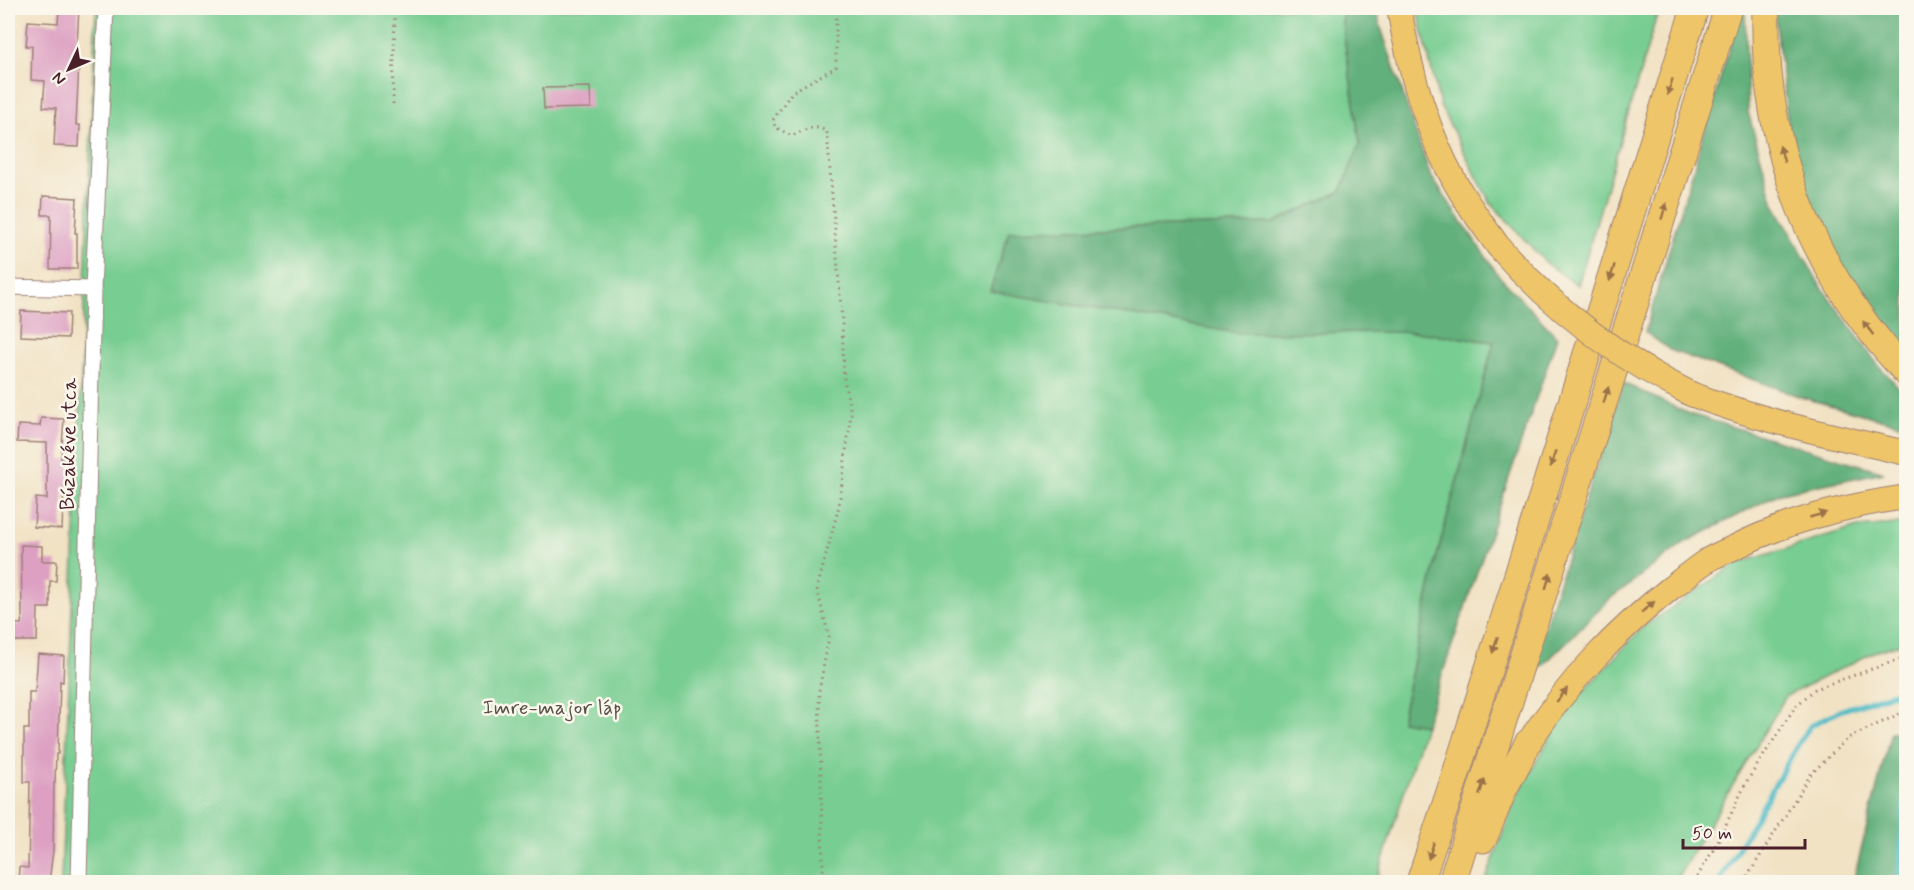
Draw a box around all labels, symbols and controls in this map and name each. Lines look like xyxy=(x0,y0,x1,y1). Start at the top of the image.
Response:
north arrow xyxy=(39,39,99,99)
text: N xyxy=(48,67,71,90)
one-way arrow xyxy=(1665,78,1674,96)
one-way arrow xyxy=(1777,145,1786,163)
one-way arrow xyxy=(1659,202,1669,220)
one-way arrow xyxy=(1607,264,1616,282)
one-way arrow xyxy=(1862,320,1874,336)
street label: Búzakéve utca xyxy=(54,377,84,510)
one-way arrow xyxy=(1602,386,1611,404)
one-way arrow xyxy=(1548,450,1557,468)
one-way arrow xyxy=(1808,510,1827,520)
one-way arrow xyxy=(1543,572,1553,590)
one-way arrow xyxy=(1640,601,1655,614)
one-way arrow xyxy=(1490,636,1499,654)
one-way arrow xyxy=(1555,688,1567,703)
park label: Imre-major láp xyxy=(483,694,621,722)
one-way arrow xyxy=(1478,778,1488,796)
scale bar xyxy=(1683,812,1804,850)
text: 50 m xyxy=(1692,822,1732,846)
one-way arrow xyxy=(1425,842,1435,860)

